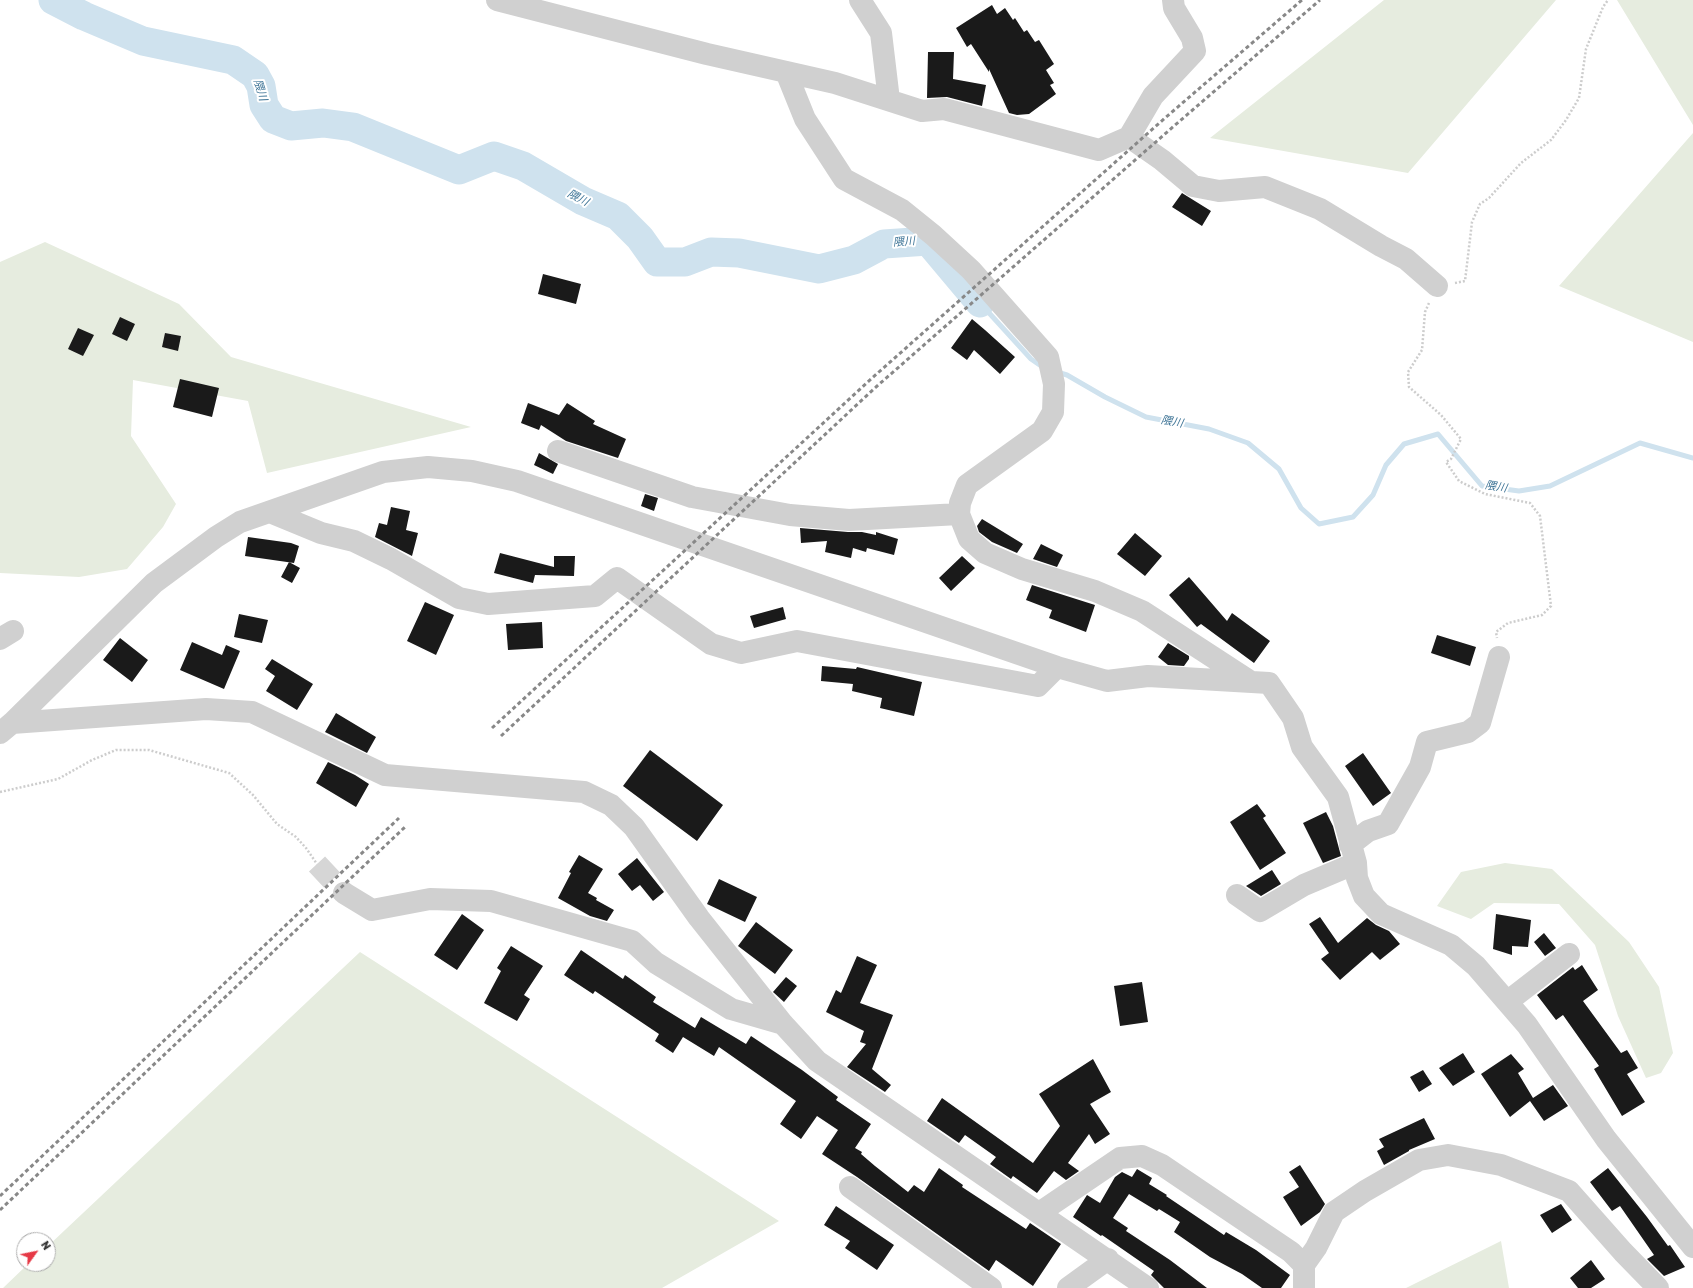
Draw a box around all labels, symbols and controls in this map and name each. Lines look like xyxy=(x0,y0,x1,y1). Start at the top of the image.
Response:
water label: 隈川 xyxy=(250,78,270,102)
water label: 隈川 xyxy=(565,187,591,209)
water label: 隈川 xyxy=(892,234,916,250)
water label: 隈川 xyxy=(1160,413,1184,431)
water label: 隈川 xyxy=(1484,479,1508,495)
north arrow xyxy=(16,1232,56,1272)
text: N xyxy=(38,1239,53,1253)

